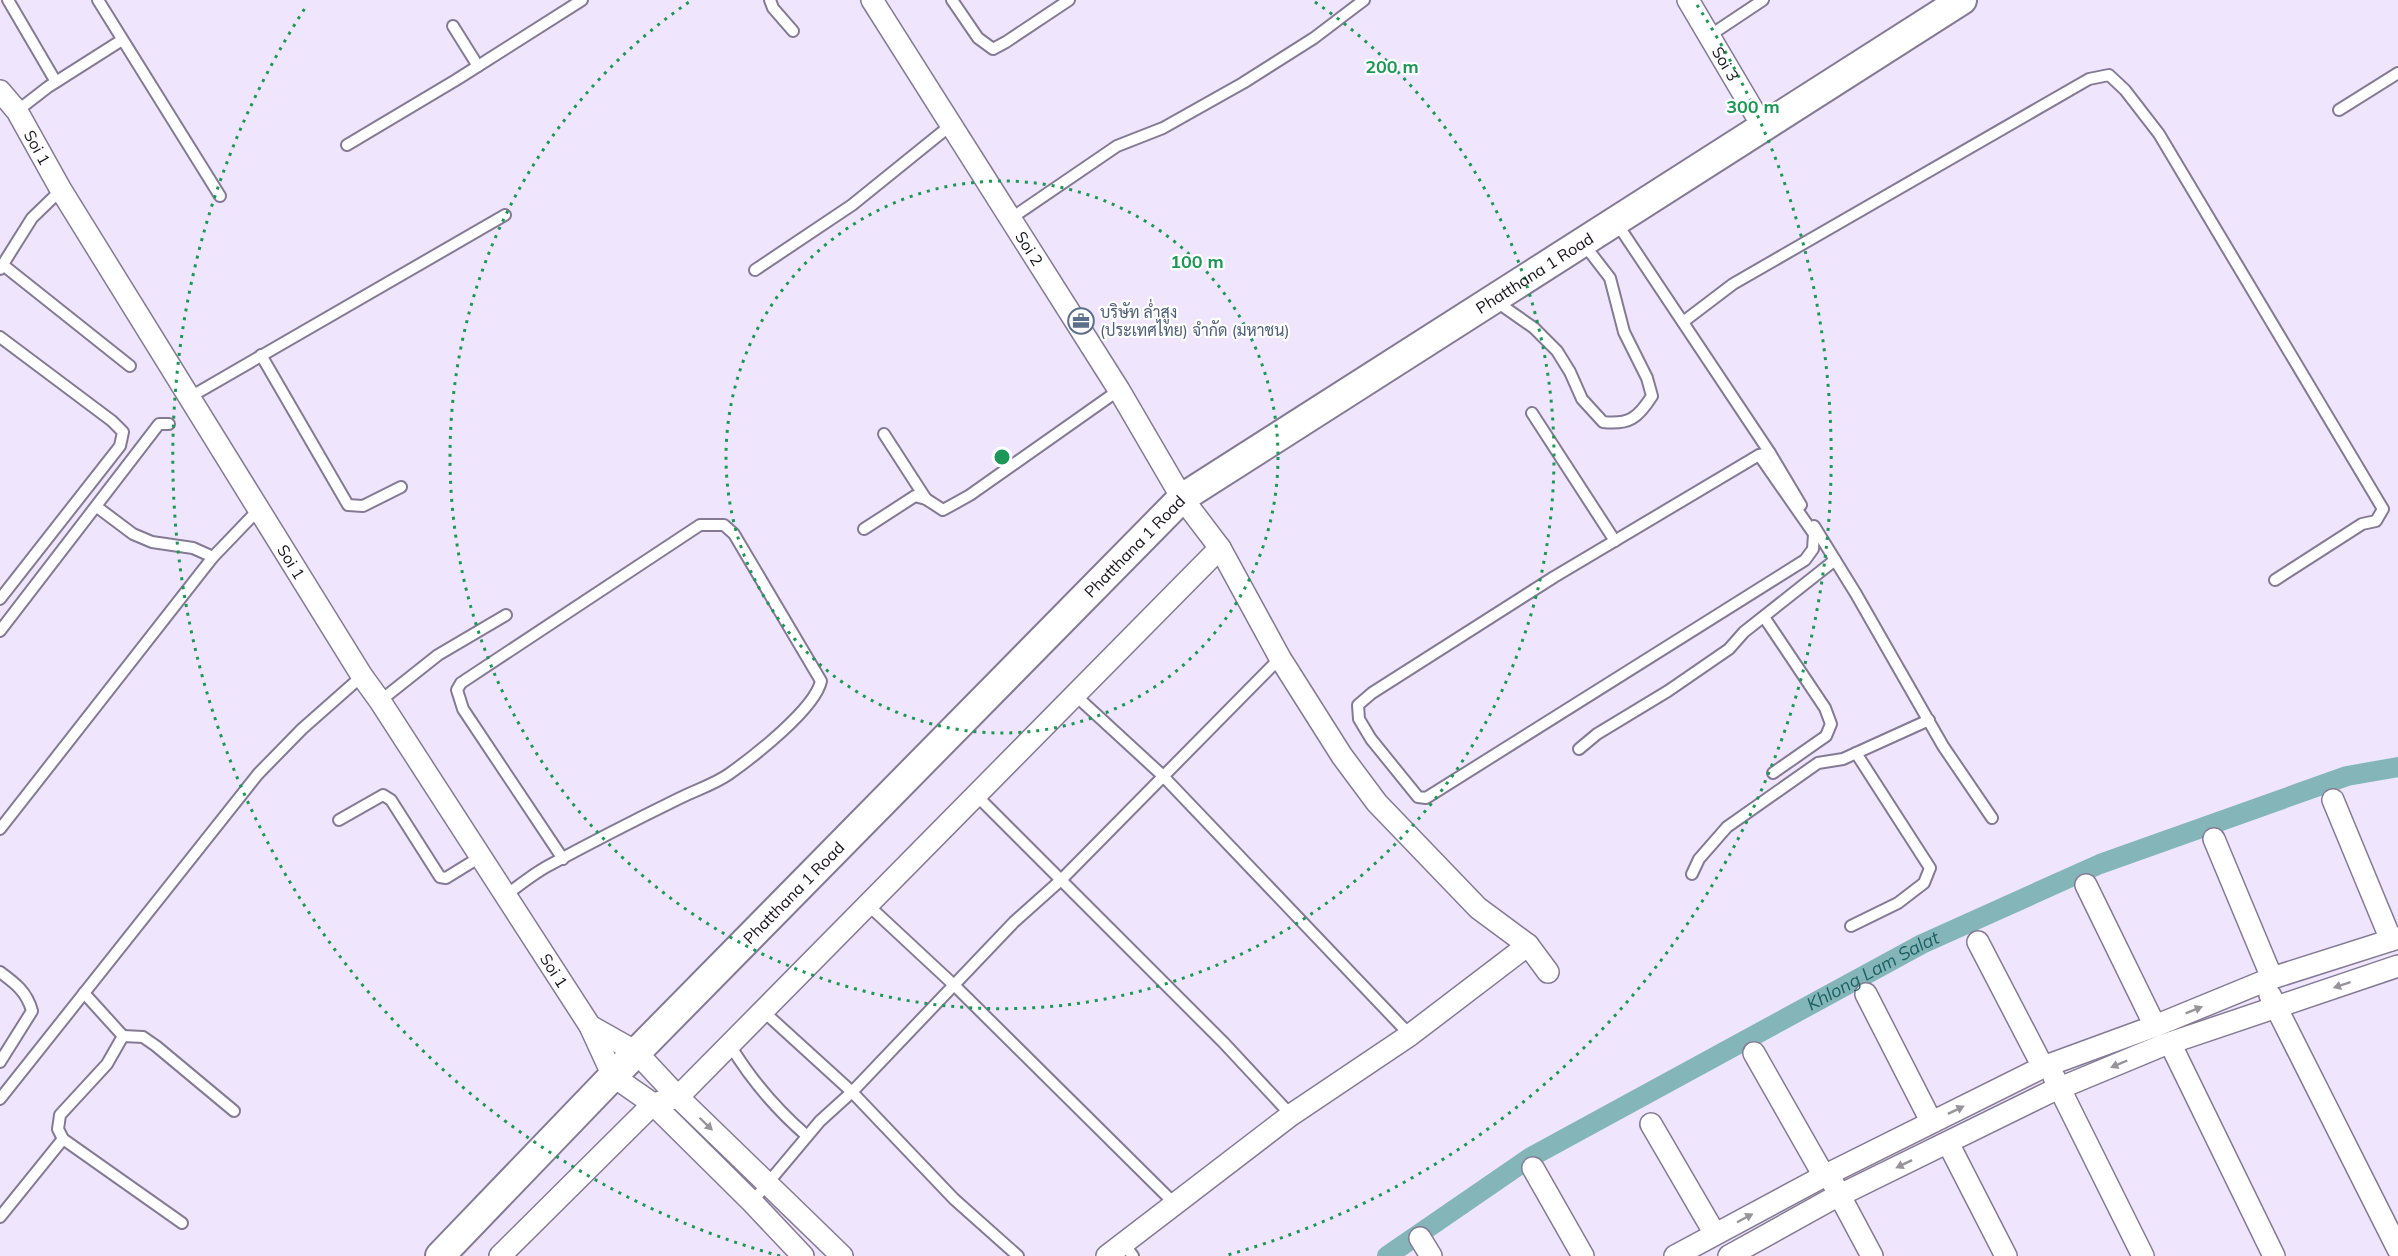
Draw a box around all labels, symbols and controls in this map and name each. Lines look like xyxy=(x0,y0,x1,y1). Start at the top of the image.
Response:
street label: Soi 3 xyxy=(1708,43,1744,85)
text: 200 m xyxy=(1365,55,1419,78)
text: 300 m xyxy=(1726,95,1780,118)
street label: Soi 1 xyxy=(20,127,55,168)
street label: Soi 2 xyxy=(1011,228,1048,269)
street label: Phatthana 1 Road xyxy=(1472,228,1597,318)
text: 100 m xyxy=(1170,250,1224,273)
place label: บริษัท ล่ำสูง (ประเทศไทย) จำกัด (มหาชน) xyxy=(1100,298,1289,340)
office icon: บริษัท ล่ำสูง (ประเทศไทย) จำกัด (มหาชน) xyxy=(1066,306,1096,336)
centre of rings xyxy=(992,447,1012,467)
street label: Phatthana 1 Road xyxy=(1080,491,1189,602)
street label: Soi 1 xyxy=(273,541,309,583)
street label: Phatthana 1 Road xyxy=(739,837,848,948)
water label: Khlong Lam Salat xyxy=(1802,926,1943,1016)
street label: Soi 1 xyxy=(536,950,572,991)
one-way arrow xyxy=(2333,980,2351,990)
one-way arrow xyxy=(2185,1005,2203,1015)
one-way arrow xyxy=(2110,1060,2128,1069)
one-way arrow xyxy=(1947,1105,1965,1115)
one-way arrow xyxy=(699,1117,714,1131)
one-way arrow xyxy=(1896,1159,1913,1168)
one-way arrow xyxy=(1737,1213,1754,1223)

